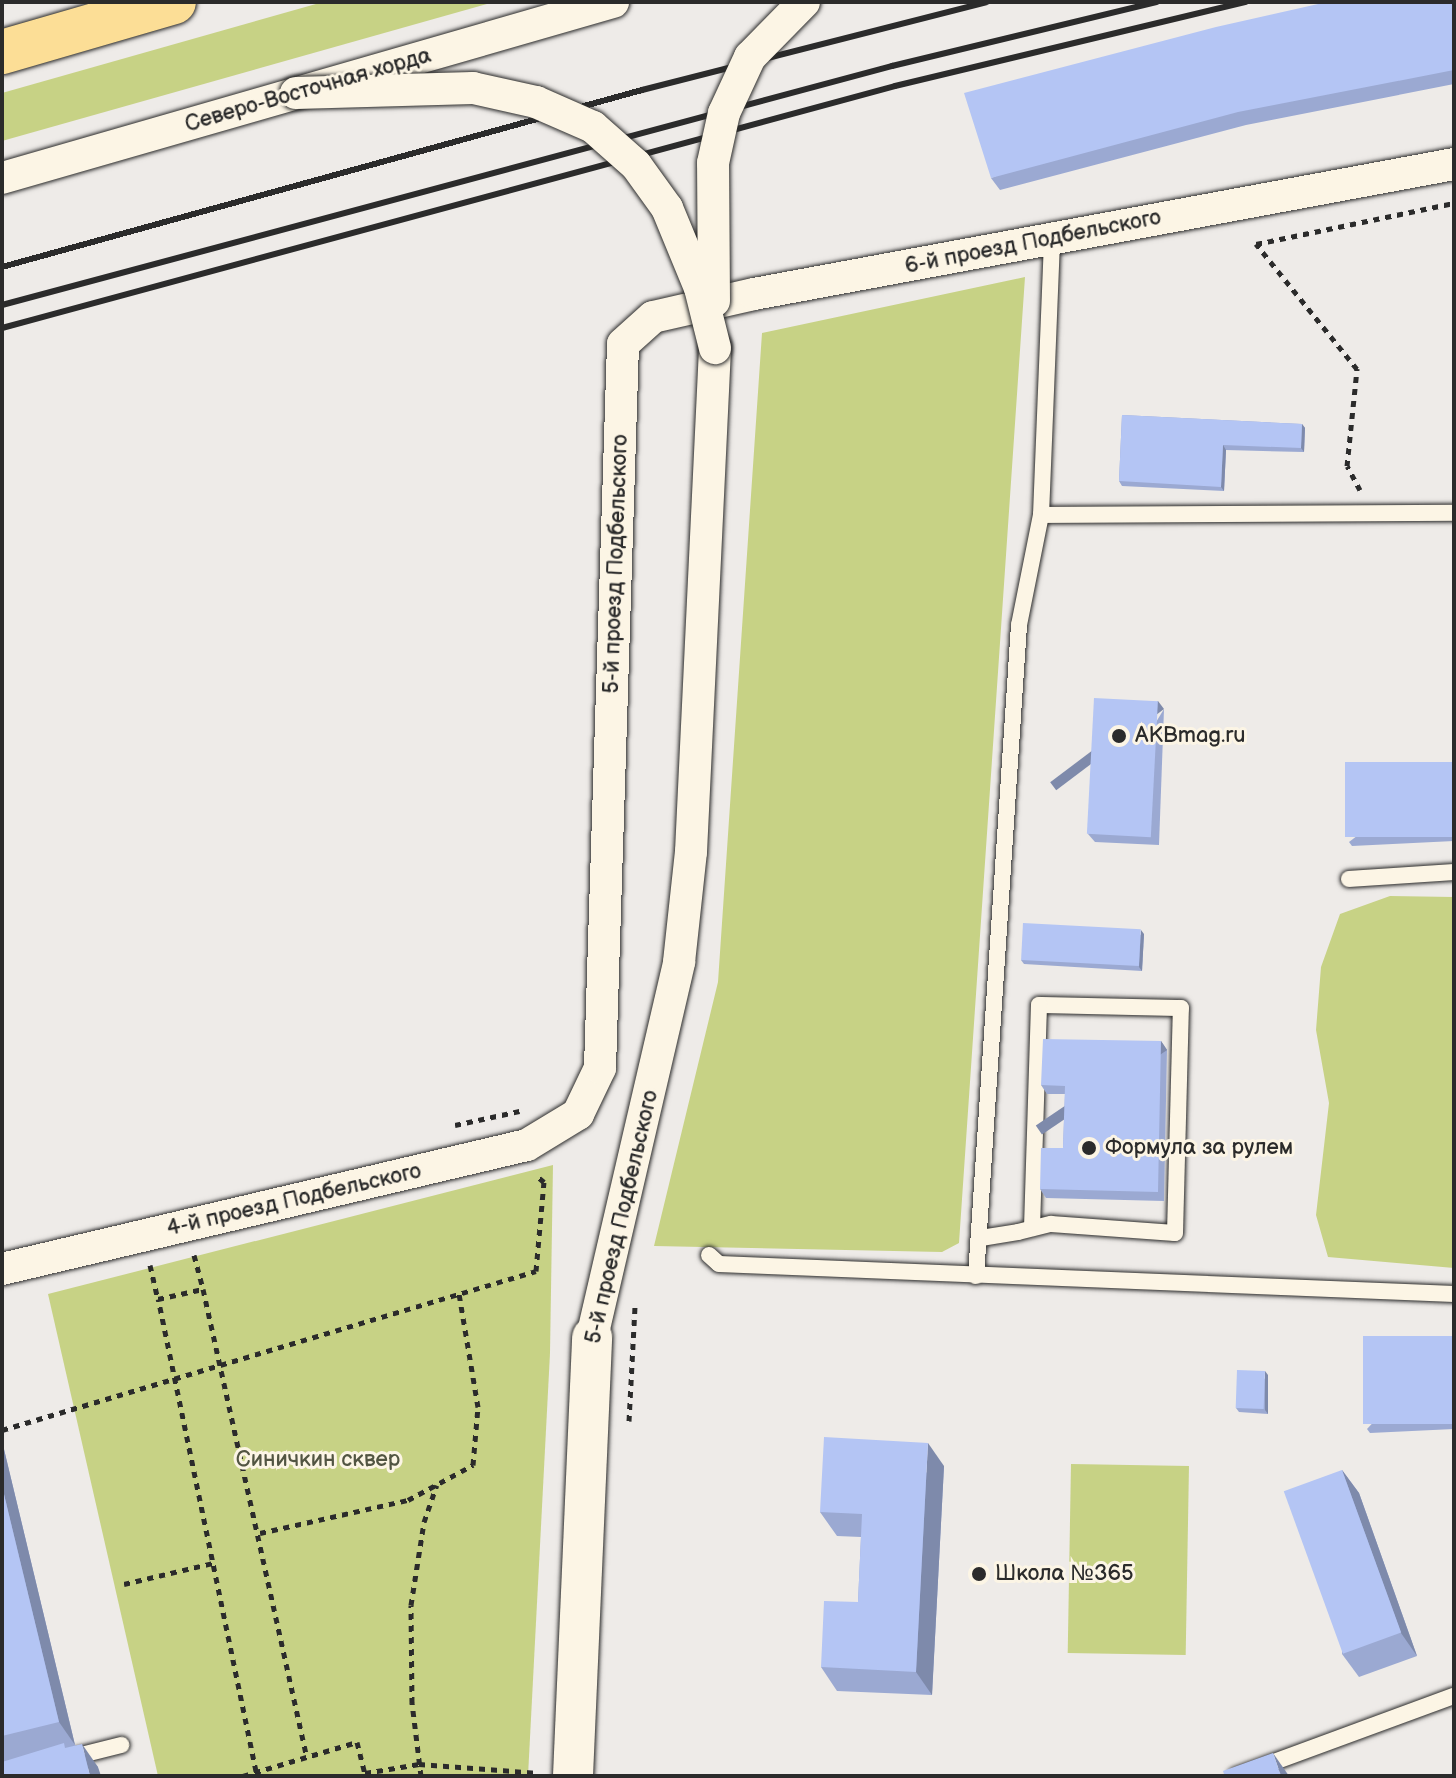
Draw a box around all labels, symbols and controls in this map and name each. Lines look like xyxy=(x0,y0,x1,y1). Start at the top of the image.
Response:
street label: Северо-Восточная хорда xyxy=(182,42,434,138)
street label: 6-й проезд Подбельского xyxy=(903,204,1163,280)
street label: 5-й проезд Подбельского xyxy=(598,434,634,694)
place label: AKBmag.ru xyxy=(1135,723,1246,749)
marker: AKBmag.ru xyxy=(1110,727,1128,745)
street label: 5-й проезд Подбельского xyxy=(580,1088,664,1346)
place label: Формула за рулем xyxy=(1105,1135,1293,1161)
marker: Формула за рулем xyxy=(1080,1139,1098,1157)
street label: 4-й проезд Подбельского xyxy=(164,1158,424,1242)
park label: Синичкин сквер xyxy=(236,1447,400,1473)
place label: Школа №365 xyxy=(995,1561,1134,1587)
marker: Школа №365 xyxy=(970,1565,988,1583)

